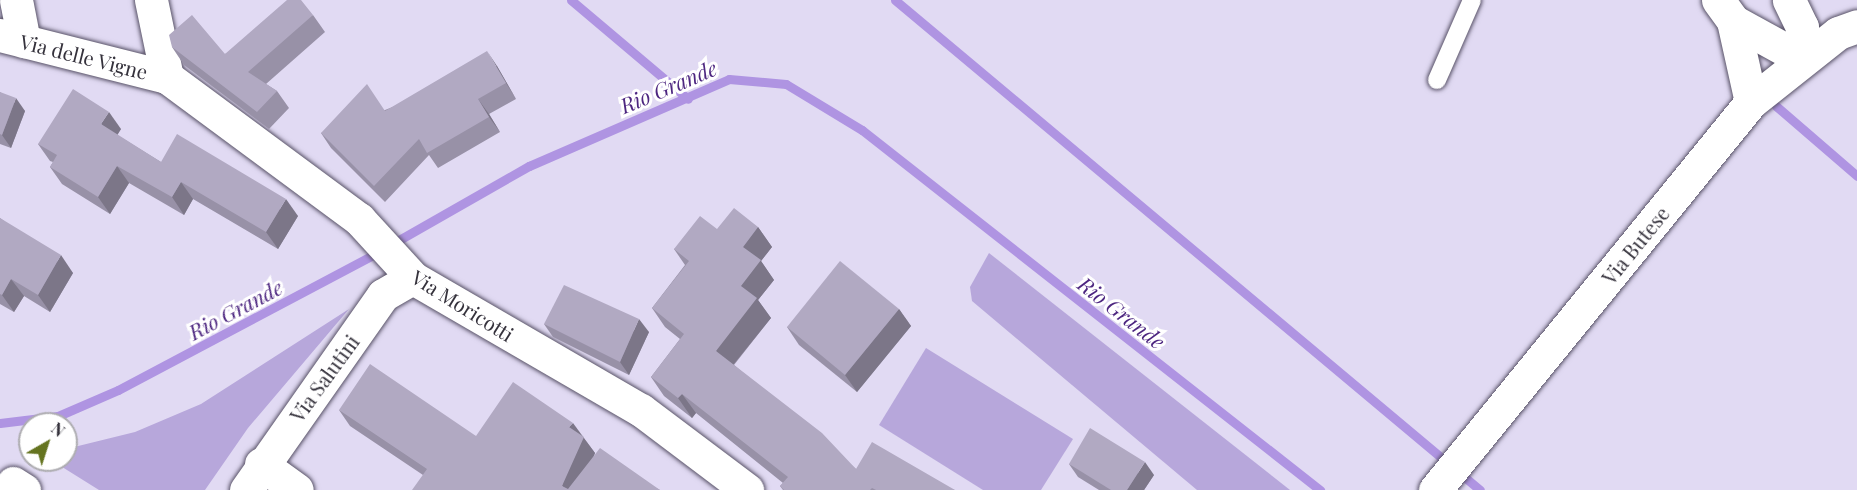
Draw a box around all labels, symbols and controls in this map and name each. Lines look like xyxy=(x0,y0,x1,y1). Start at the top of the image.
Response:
street label: Via delle Vigne xyxy=(17,28,151,84)
water label: Rio Grande xyxy=(616,54,720,118)
street label: Via Butese xyxy=(1596,201,1674,289)
street label: Via Moricotti xyxy=(408,264,518,346)
water label: Rio Grande xyxy=(1074,270,1170,354)
water label: Rio Grande xyxy=(184,274,286,344)
street label: Via Salutini xyxy=(284,330,364,426)
north arrow xyxy=(18,412,78,472)
text: N xyxy=(47,417,69,441)

